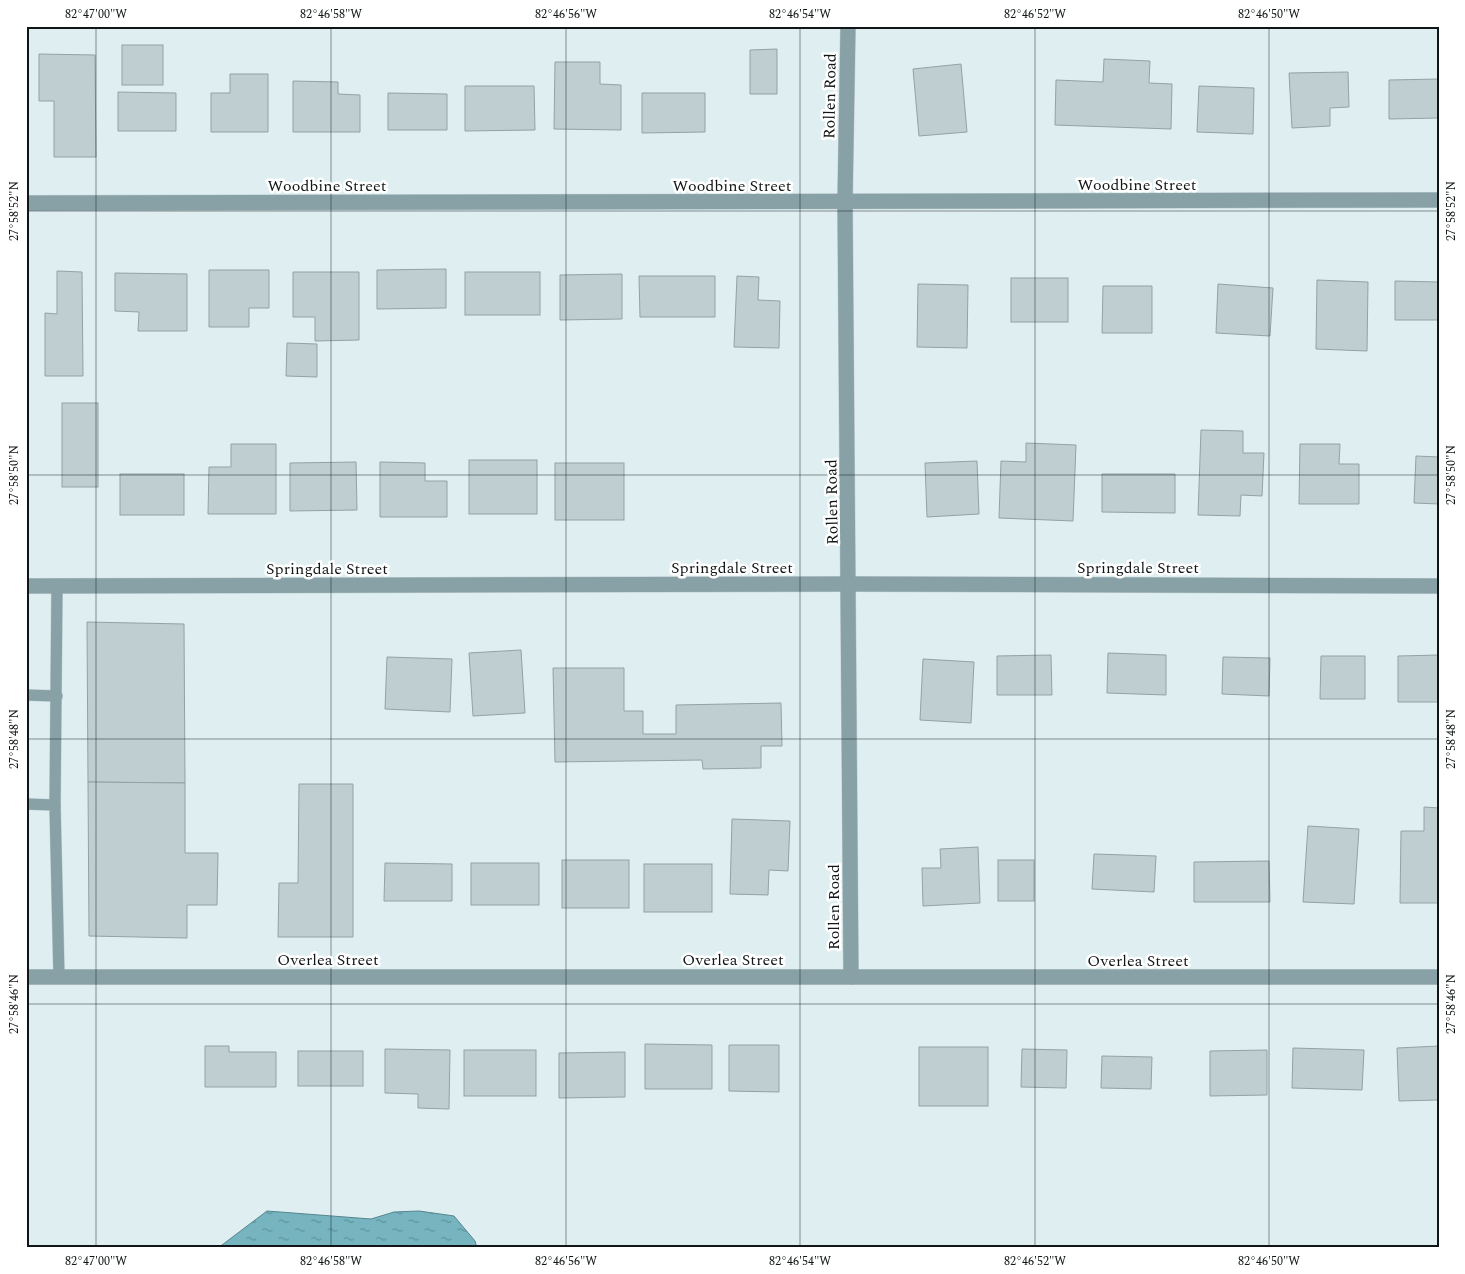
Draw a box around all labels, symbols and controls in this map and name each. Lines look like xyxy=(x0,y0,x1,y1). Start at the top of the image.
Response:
text: 82°47'00"W xyxy=(65,5,127,24)
text: 82°46'58"W xyxy=(300,5,362,24)
text: 82°46'56"W xyxy=(535,5,597,24)
text: 82°46'54"W xyxy=(769,5,831,24)
text: 82°46'52"W xyxy=(1004,5,1066,24)
text: 82°46'50"W xyxy=(1238,5,1300,24)
street label: Rollen Road xyxy=(817,53,843,139)
street label: Woodbine Street xyxy=(1078,173,1197,197)
street label: Woodbine Street xyxy=(268,174,387,198)
street label: Woodbine Street xyxy=(673,174,792,198)
text: 27°58'52"N xyxy=(5,181,24,241)
text: 27°58'52"N xyxy=(1442,181,1461,241)
text: 27°58'50"N xyxy=(5,445,24,505)
text: 27°58'50"N xyxy=(1442,445,1461,505)
street label: Rollen Road xyxy=(819,459,845,545)
street label: Springdale Street xyxy=(671,556,793,580)
street label: Springdale Street xyxy=(1077,556,1199,580)
street label: Springdale Street xyxy=(266,557,388,581)
text: 27°58'48"N xyxy=(5,709,24,769)
text: 27°58'48"N xyxy=(1442,709,1461,769)
street label: Rollen Road xyxy=(822,864,846,950)
street label: Overlea Street xyxy=(277,948,379,972)
street label: Overlea Street xyxy=(682,948,784,972)
street label: Overlea Street xyxy=(1087,949,1189,973)
text: 27°58'46"N xyxy=(5,974,24,1034)
text: 27°58'46"N xyxy=(1442,974,1461,1034)
text: 82°47'00"W xyxy=(65,1252,127,1271)
text: 82°46'58"W xyxy=(300,1252,362,1271)
text: 82°46'56"W xyxy=(535,1252,597,1271)
text: 82°46'54"W xyxy=(769,1252,831,1271)
text: 82°46'52"W xyxy=(1004,1252,1066,1271)
text: 82°46'50"W xyxy=(1238,1252,1300,1271)

